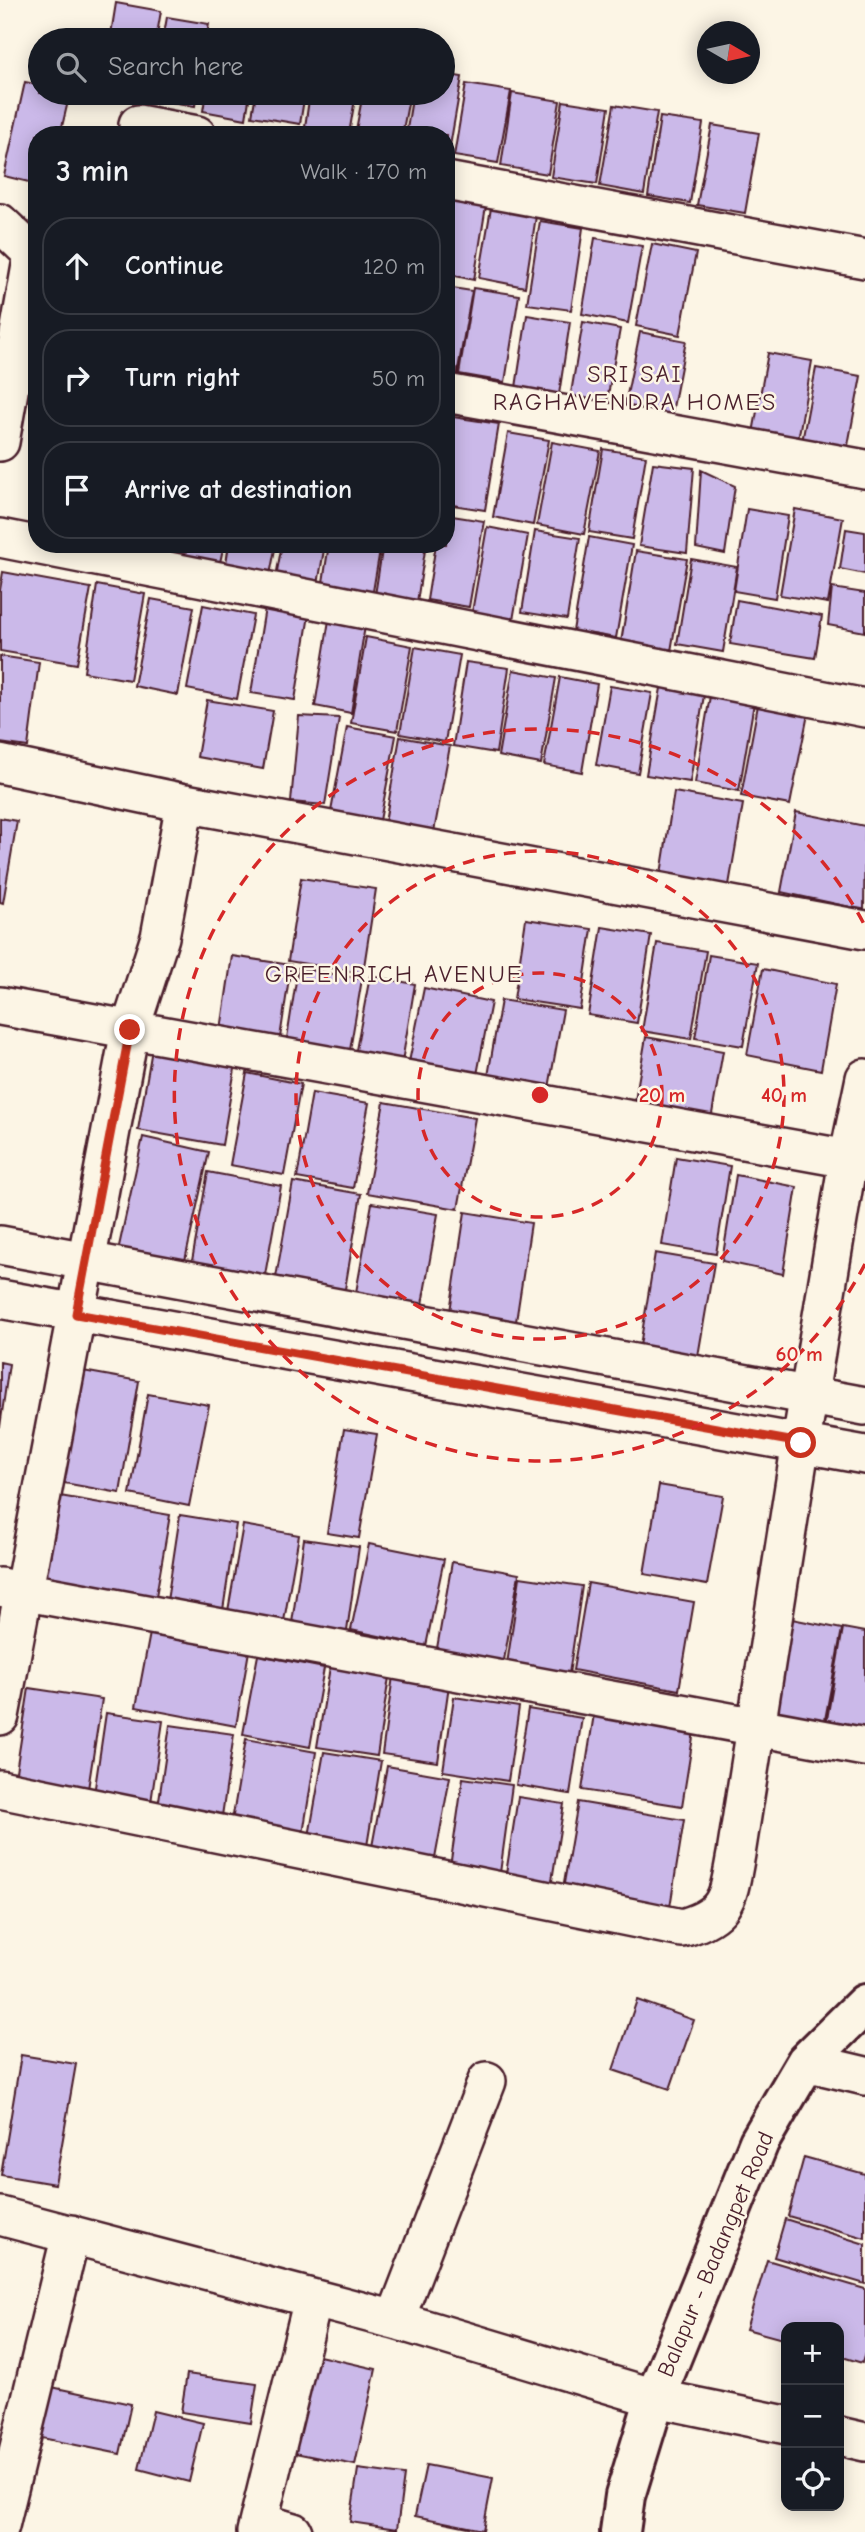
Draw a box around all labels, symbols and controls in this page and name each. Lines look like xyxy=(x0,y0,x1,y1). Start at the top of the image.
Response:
north arrow xyxy=(697,21,760,84)
search box xyxy=(28,28,455,105)
icon: search xyxy=(52,48,90,86)
text: Search here xyxy=(108,52,243,82)
text: 3 min xyxy=(56,154,129,189)
text: Walk · 170 m xyxy=(300,158,427,185)
icon: ahead xyxy=(58,247,96,285)
text: Continue xyxy=(125,251,223,281)
text: 120 m xyxy=(363,253,425,280)
icon: right xyxy=(58,359,96,397)
district label: SRI SAI RAGHAVENDRA HOMES xyxy=(493,360,777,416)
text: Turn right xyxy=(125,363,239,393)
text: 50 m xyxy=(372,365,425,392)
icon: arrive xyxy=(58,471,96,509)
text: Arrive at destination xyxy=(125,475,352,505)
district label: GREENRICH AVENUE xyxy=(265,960,523,988)
route end xyxy=(114,1014,145,1045)
centre of rings xyxy=(528,1083,552,1107)
text: 20 m xyxy=(639,1083,685,1107)
text: 40 m xyxy=(761,1083,807,1107)
text: 60 m xyxy=(775,1342,823,1366)
route start xyxy=(785,1427,816,1458)
street label: Balapur - Badangpet Road xyxy=(652,2128,779,2381)
map controls xyxy=(781,2322,844,2511)
button: + xyxy=(781,2322,844,2385)
button: − xyxy=(781,2385,844,2448)
button: locate xyxy=(781,2448,844,2511)

